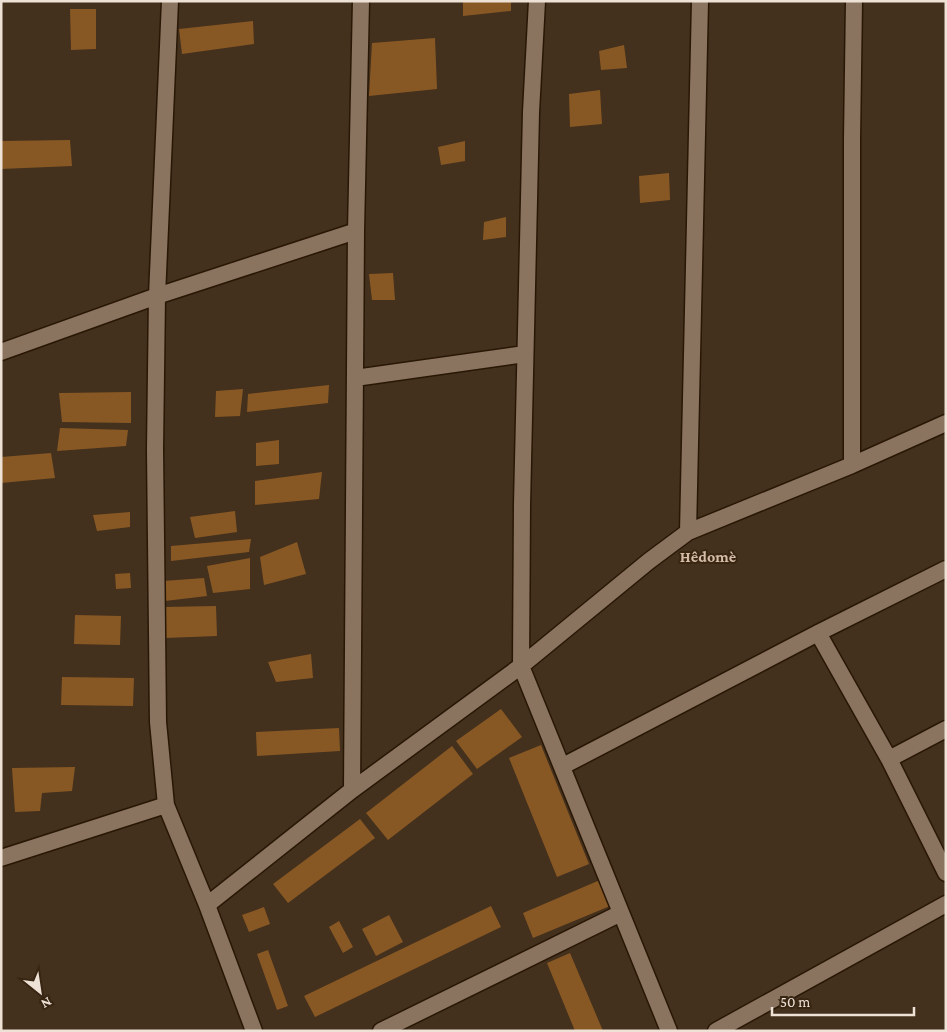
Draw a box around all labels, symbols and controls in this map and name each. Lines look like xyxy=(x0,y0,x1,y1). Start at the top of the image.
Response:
district label: Hêdomè xyxy=(680,548,737,565)
north arrow xyxy=(15,967,65,1017)
scale bar xyxy=(772,984,914,1016)
text: N xyxy=(38,994,55,1013)
text: 50 m xyxy=(780,994,810,1010)

